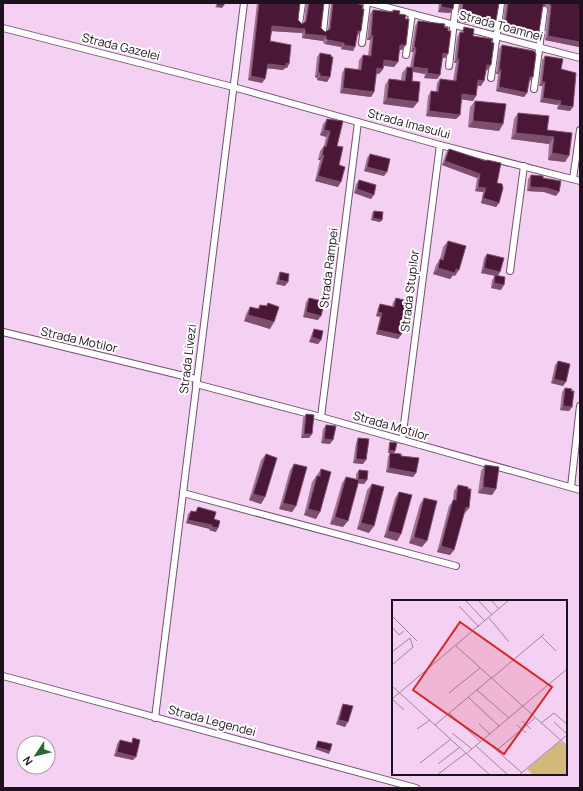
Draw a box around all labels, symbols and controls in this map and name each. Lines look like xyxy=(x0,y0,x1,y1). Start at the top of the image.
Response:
street label: Strada Toamnei xyxy=(457,6,545,45)
street label: Strada Gazelei xyxy=(80,29,162,64)
street label: Strada Imasului xyxy=(366,104,452,143)
street label: Strada Rampei xyxy=(315,227,342,309)
street label: Strada Stupilor xyxy=(396,248,423,333)
street label: Strada Motilor xyxy=(39,322,120,357)
street label: Strada Livezi xyxy=(175,323,200,395)
street label: Strada Motilor xyxy=(351,407,432,445)
inset map xyxy=(392,600,567,775)
street label: Strada Legendei xyxy=(166,701,258,740)
north arrow xyxy=(16,735,56,775)
text: N xyxy=(19,753,36,769)

